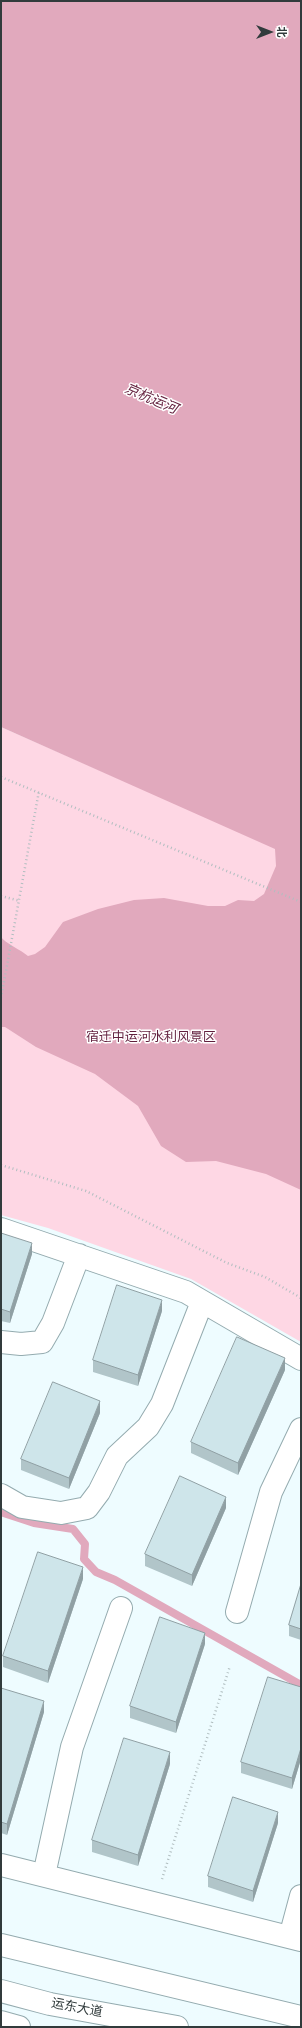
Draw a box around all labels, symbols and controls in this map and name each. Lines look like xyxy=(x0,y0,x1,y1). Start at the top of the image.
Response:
north arrow xyxy=(250,12,290,52)
text: 北 xyxy=(275,27,290,38)
water label: 京杭运河 xyxy=(122,380,180,418)
park label: 宿迁中运河水利风景区 xyxy=(86,1029,216,1045)
street label: 运东大道 xyxy=(50,1995,104,2021)

